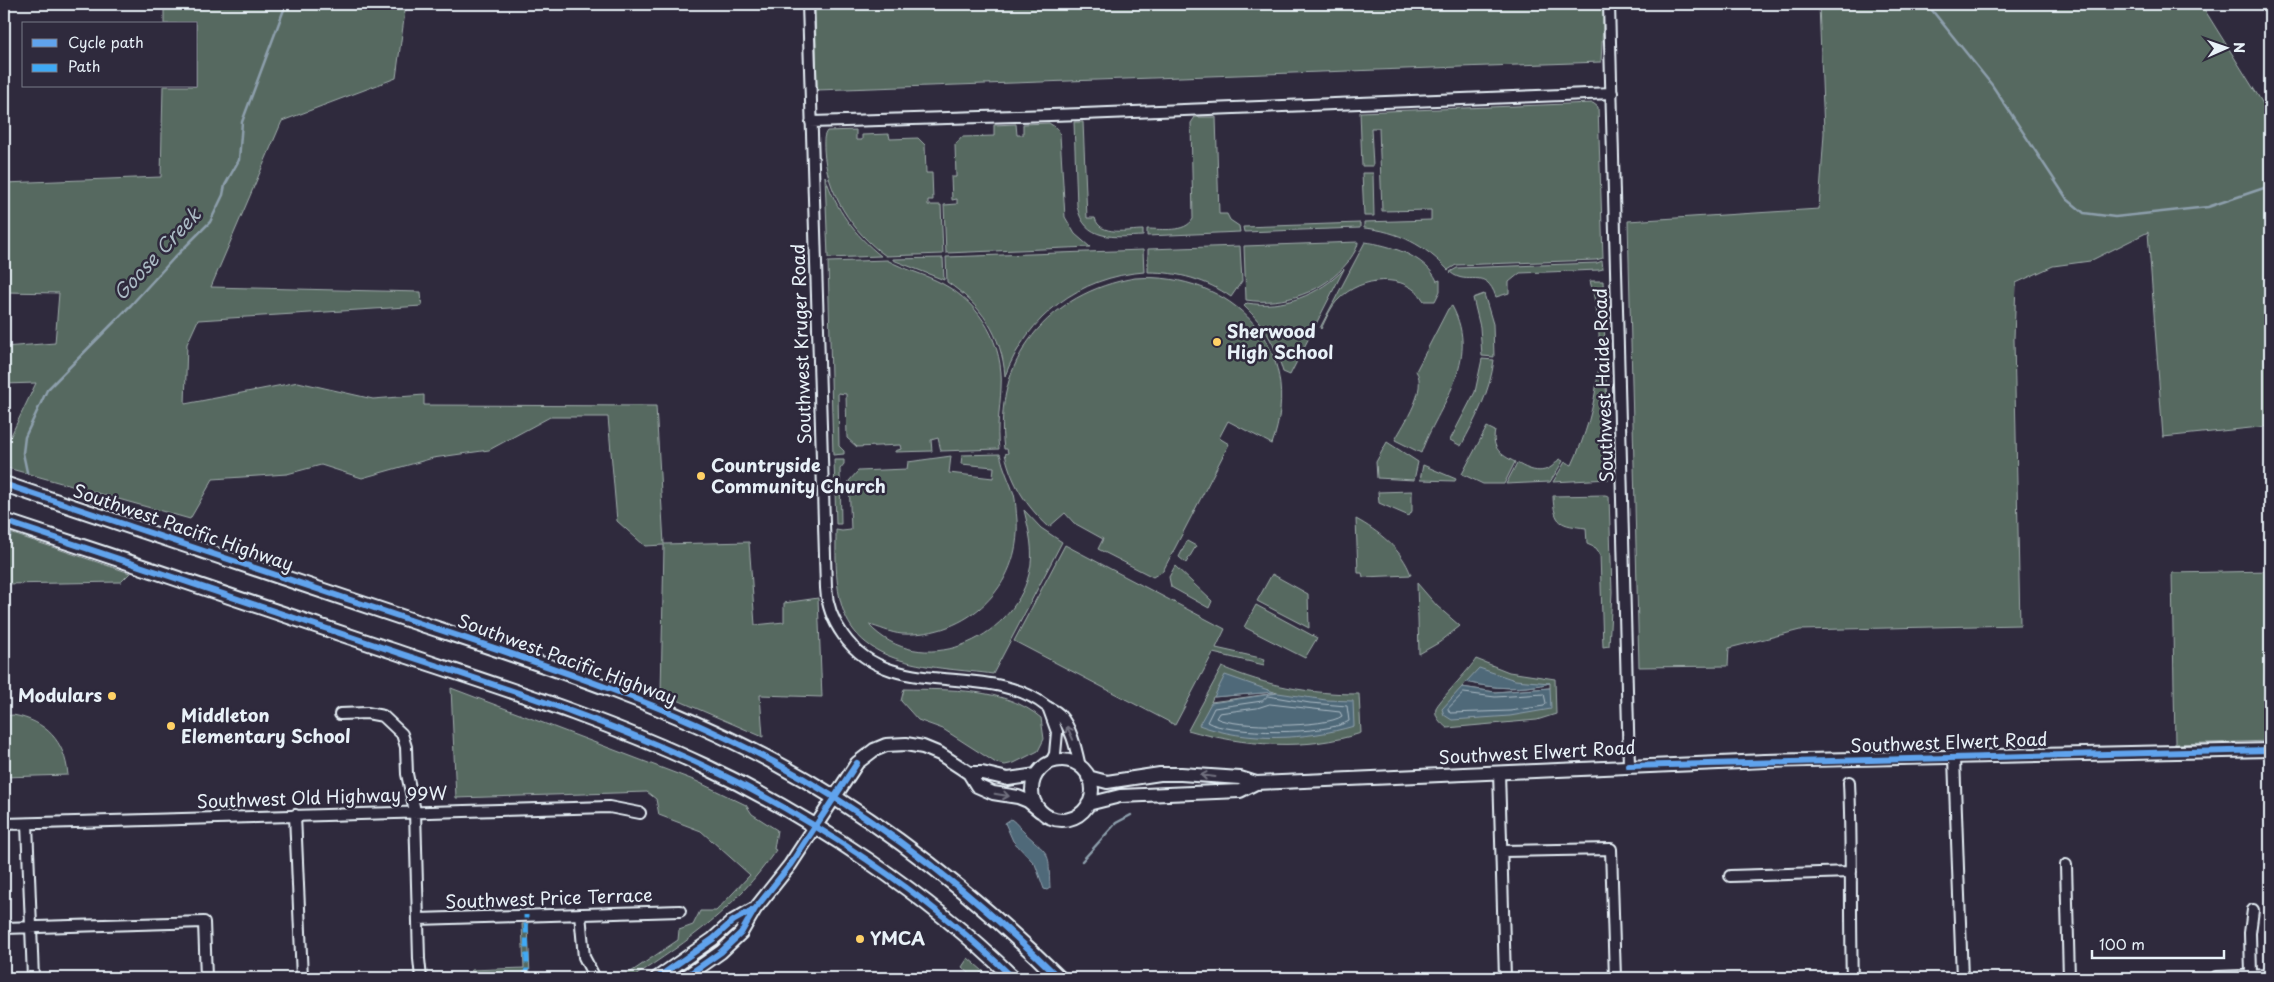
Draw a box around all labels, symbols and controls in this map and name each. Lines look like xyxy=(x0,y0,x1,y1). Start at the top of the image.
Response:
legend xyxy=(22,22,198,88)
north arrow xyxy=(2202,22,2252,72)
text: Cycle path xyxy=(68,30,144,53)
text: N xyxy=(2229,42,2250,53)
text: Path xyxy=(68,54,100,77)
water label: Goose Creek xyxy=(106,200,208,306)
street label: Southwest Kruger Road xyxy=(784,243,817,445)
street label: Southwest Haide Road xyxy=(1586,287,1619,483)
place label: Sherwood High School xyxy=(1227,317,1333,365)
marker: Sherwood High School xyxy=(1211,336,1223,348)
place label: Countryside Community Church xyxy=(711,451,886,499)
marker: Countryside Community Church xyxy=(695,470,707,482)
street label: Southwest Pacific Highway xyxy=(70,476,297,577)
street label: Southwest Pacific Highway xyxy=(454,606,681,711)
place label: Modulars xyxy=(18,681,102,708)
marker: Modulars xyxy=(106,690,118,702)
place label: Middleton Elementary School xyxy=(181,701,351,749)
marker: Middleton Elementary School xyxy=(165,720,177,732)
street label: Southwest Elwert Road xyxy=(1850,725,2048,758)
one-way arrow xyxy=(1065,726,1074,741)
street label: Southwest Elwert Road xyxy=(1438,733,1636,770)
one-way arrow xyxy=(1200,771,1216,781)
street label: Southwest Old Highway 99W xyxy=(196,779,448,814)
one-way arrow xyxy=(994,790,1010,800)
street label: Southwest Price Terrace xyxy=(445,880,653,915)
place label: YMCA xyxy=(870,924,925,951)
scale bar xyxy=(2092,927,2224,959)
text: 100 m xyxy=(2099,932,2145,955)
marker: YMCA xyxy=(854,933,866,945)

